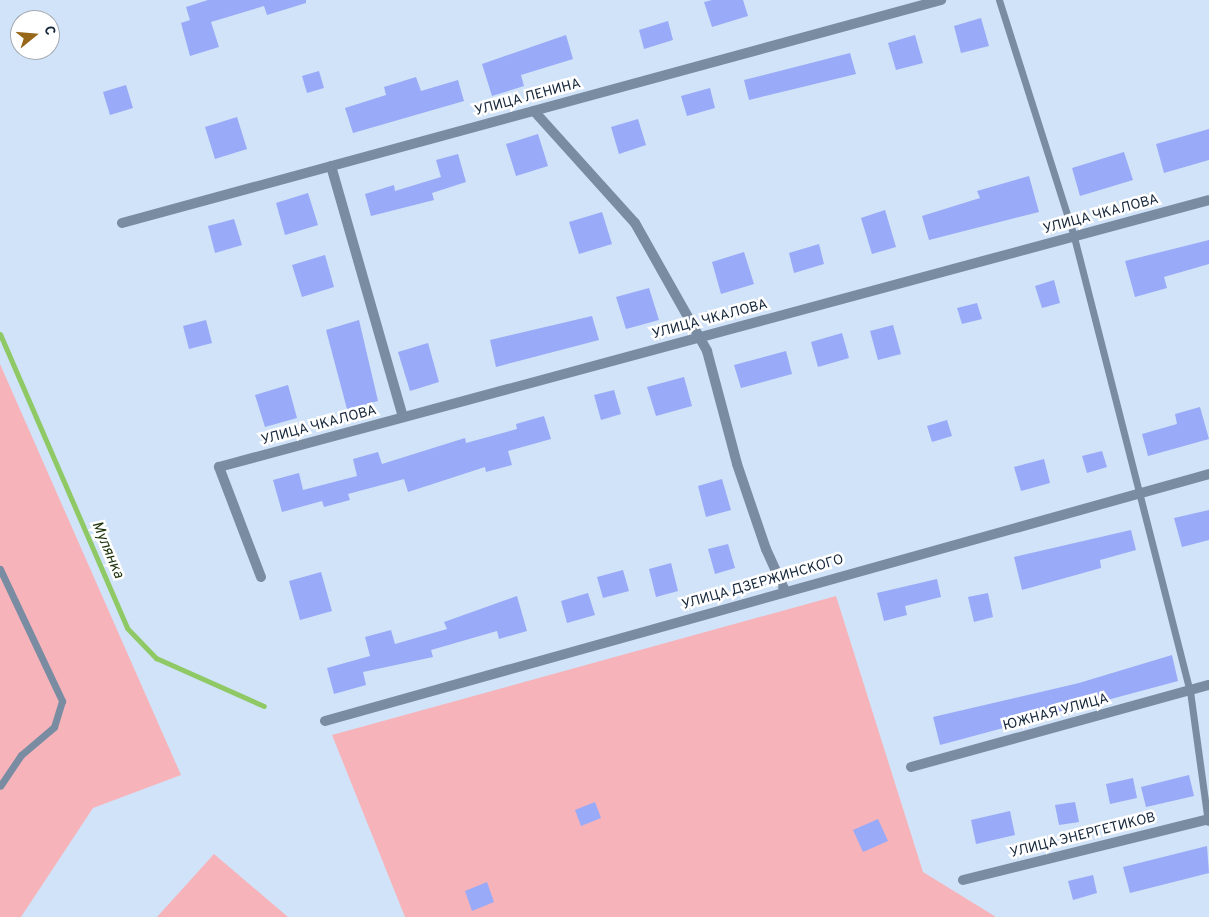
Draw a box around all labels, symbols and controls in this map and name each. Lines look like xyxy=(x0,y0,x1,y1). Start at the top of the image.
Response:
north arrow xyxy=(10,10,60,60)
text: С xyxy=(39,24,58,38)
street label: УЛИЦА ЛЕНИНА xyxy=(473,76,583,120)
street label: УЛИЦА ЧКАЛОВА xyxy=(1041,191,1161,239)
street label: УЛИЦА ЧКАЛОВА xyxy=(650,296,770,344)
street label: УЛИЦА ЧКАЛОВА xyxy=(259,402,379,450)
water label: Мулянка xyxy=(87,519,127,581)
street label: УЛИЦА ДЗЕРЖИНСКОГО xyxy=(680,552,846,614)
street label: ЮЖНАЯ УЛИЦА xyxy=(1001,691,1111,735)
street label: УЛИЦА ЭНЕРГЕТИКОВ xyxy=(1008,810,1158,862)

